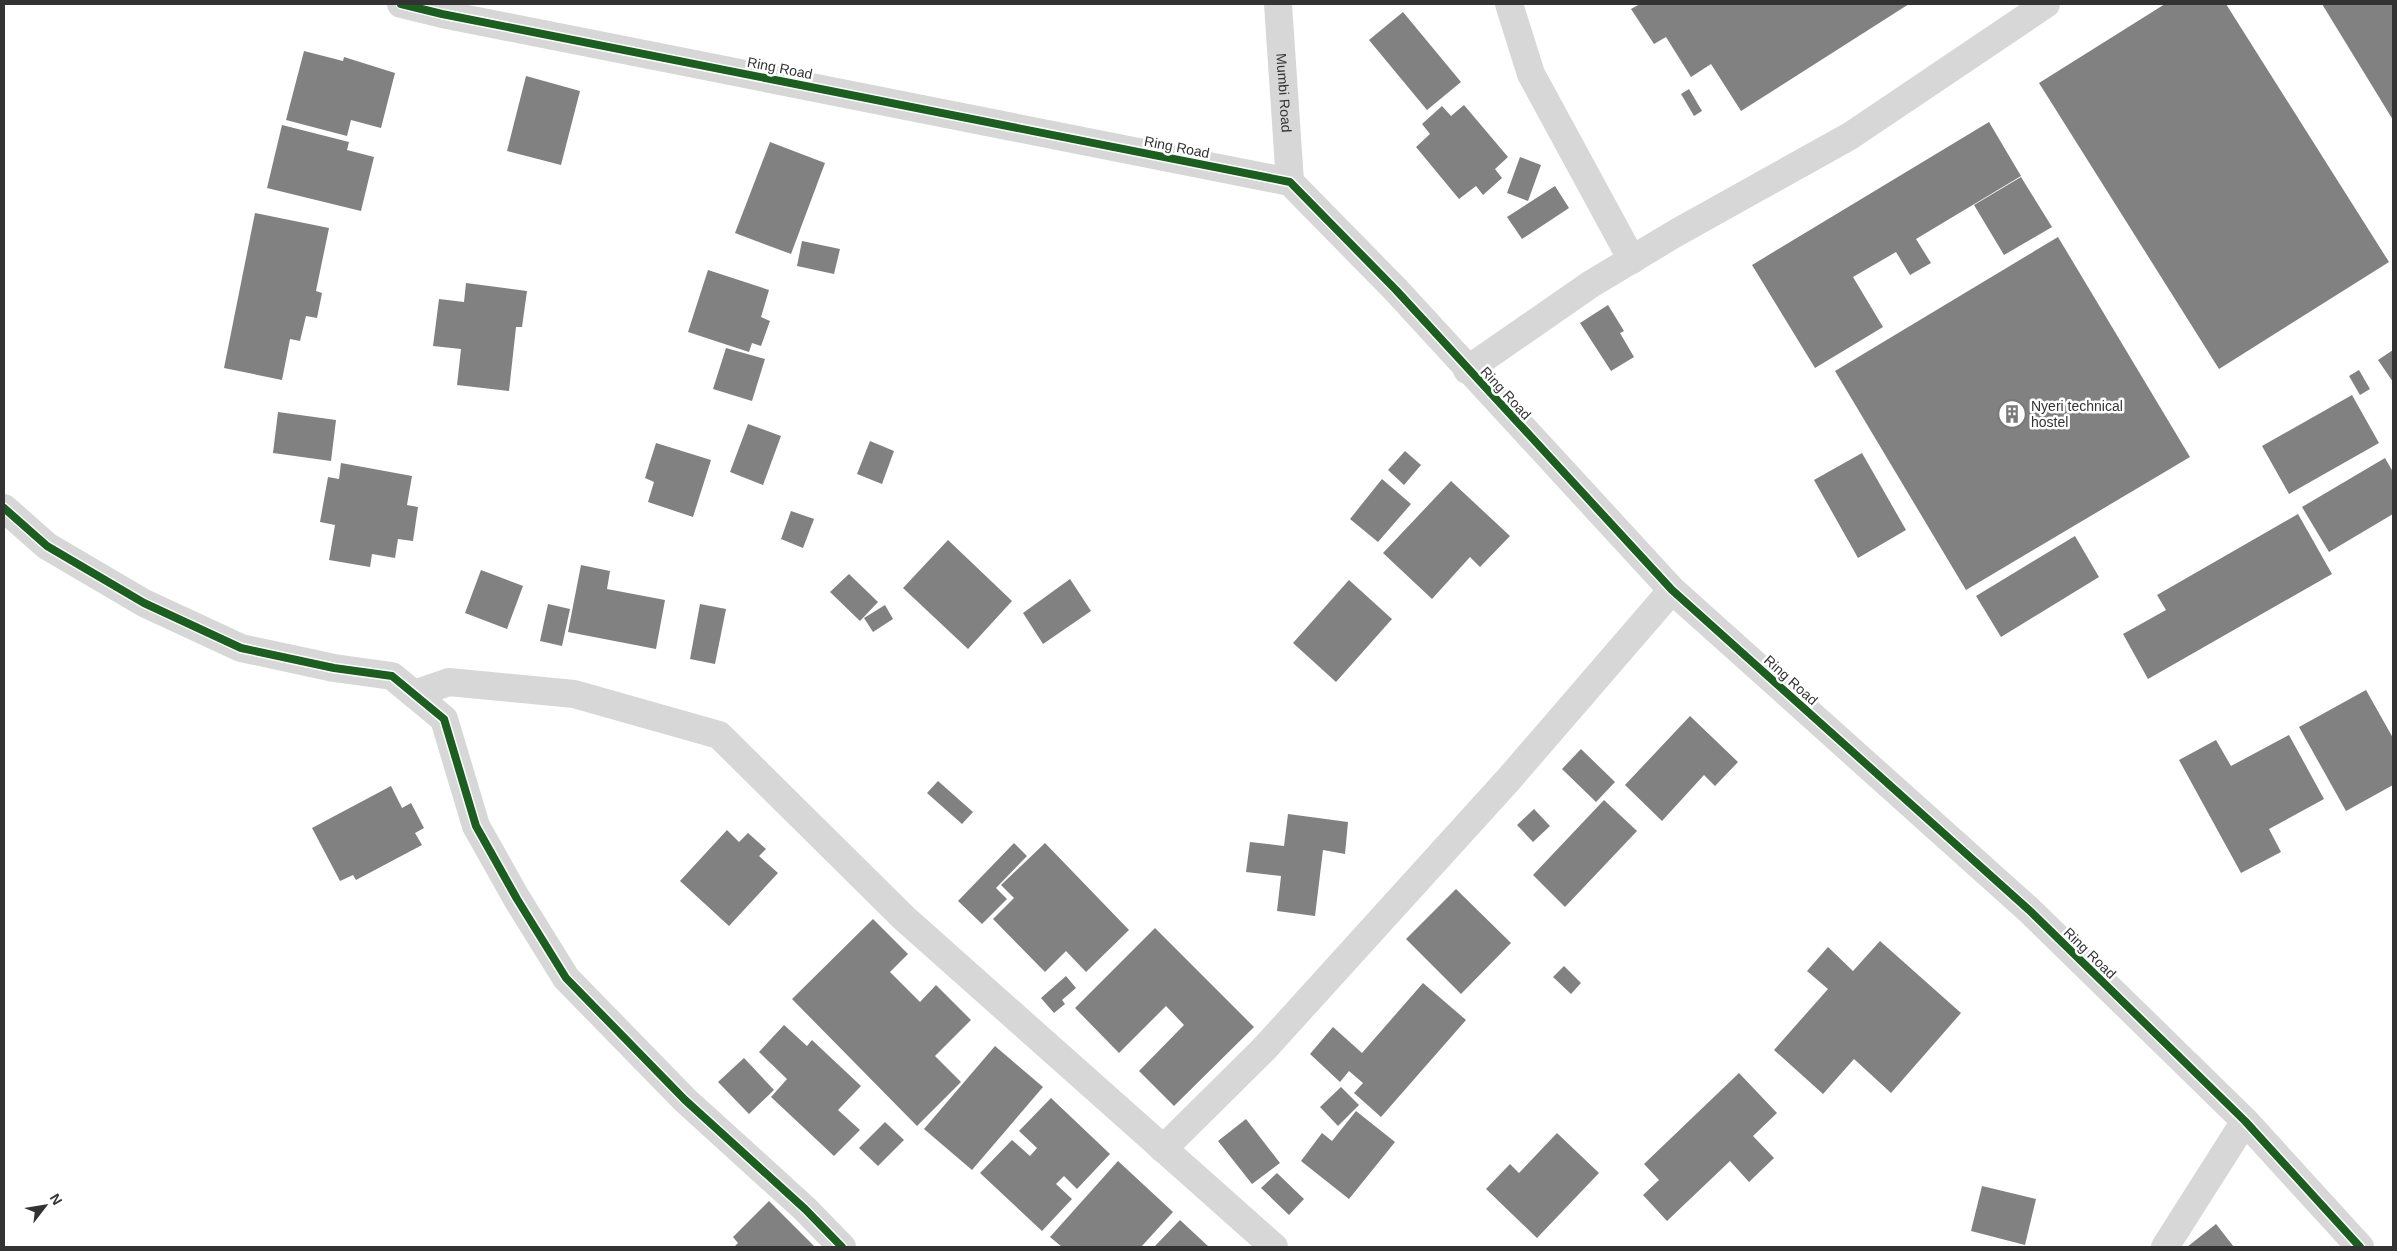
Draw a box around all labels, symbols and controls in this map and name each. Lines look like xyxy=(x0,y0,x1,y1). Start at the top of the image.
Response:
street label: Mumbi Road xyxy=(1273,53,1295,133)
street label: Ring Road xyxy=(746,54,814,82)
street label: Ring Road xyxy=(1143,133,1211,161)
street label: Ring Road xyxy=(1478,363,1534,423)
place label: Nyeri technical hostel xyxy=(2031,398,2123,430)
building icon: Nyeri technical hostel xyxy=(1997,399,2027,429)
street label: Ring Road xyxy=(1761,652,1821,708)
street label: Ring Road xyxy=(2061,924,2119,982)
north arrow xyxy=(20,1181,70,1231)
text: N xyxy=(47,1191,66,1208)

